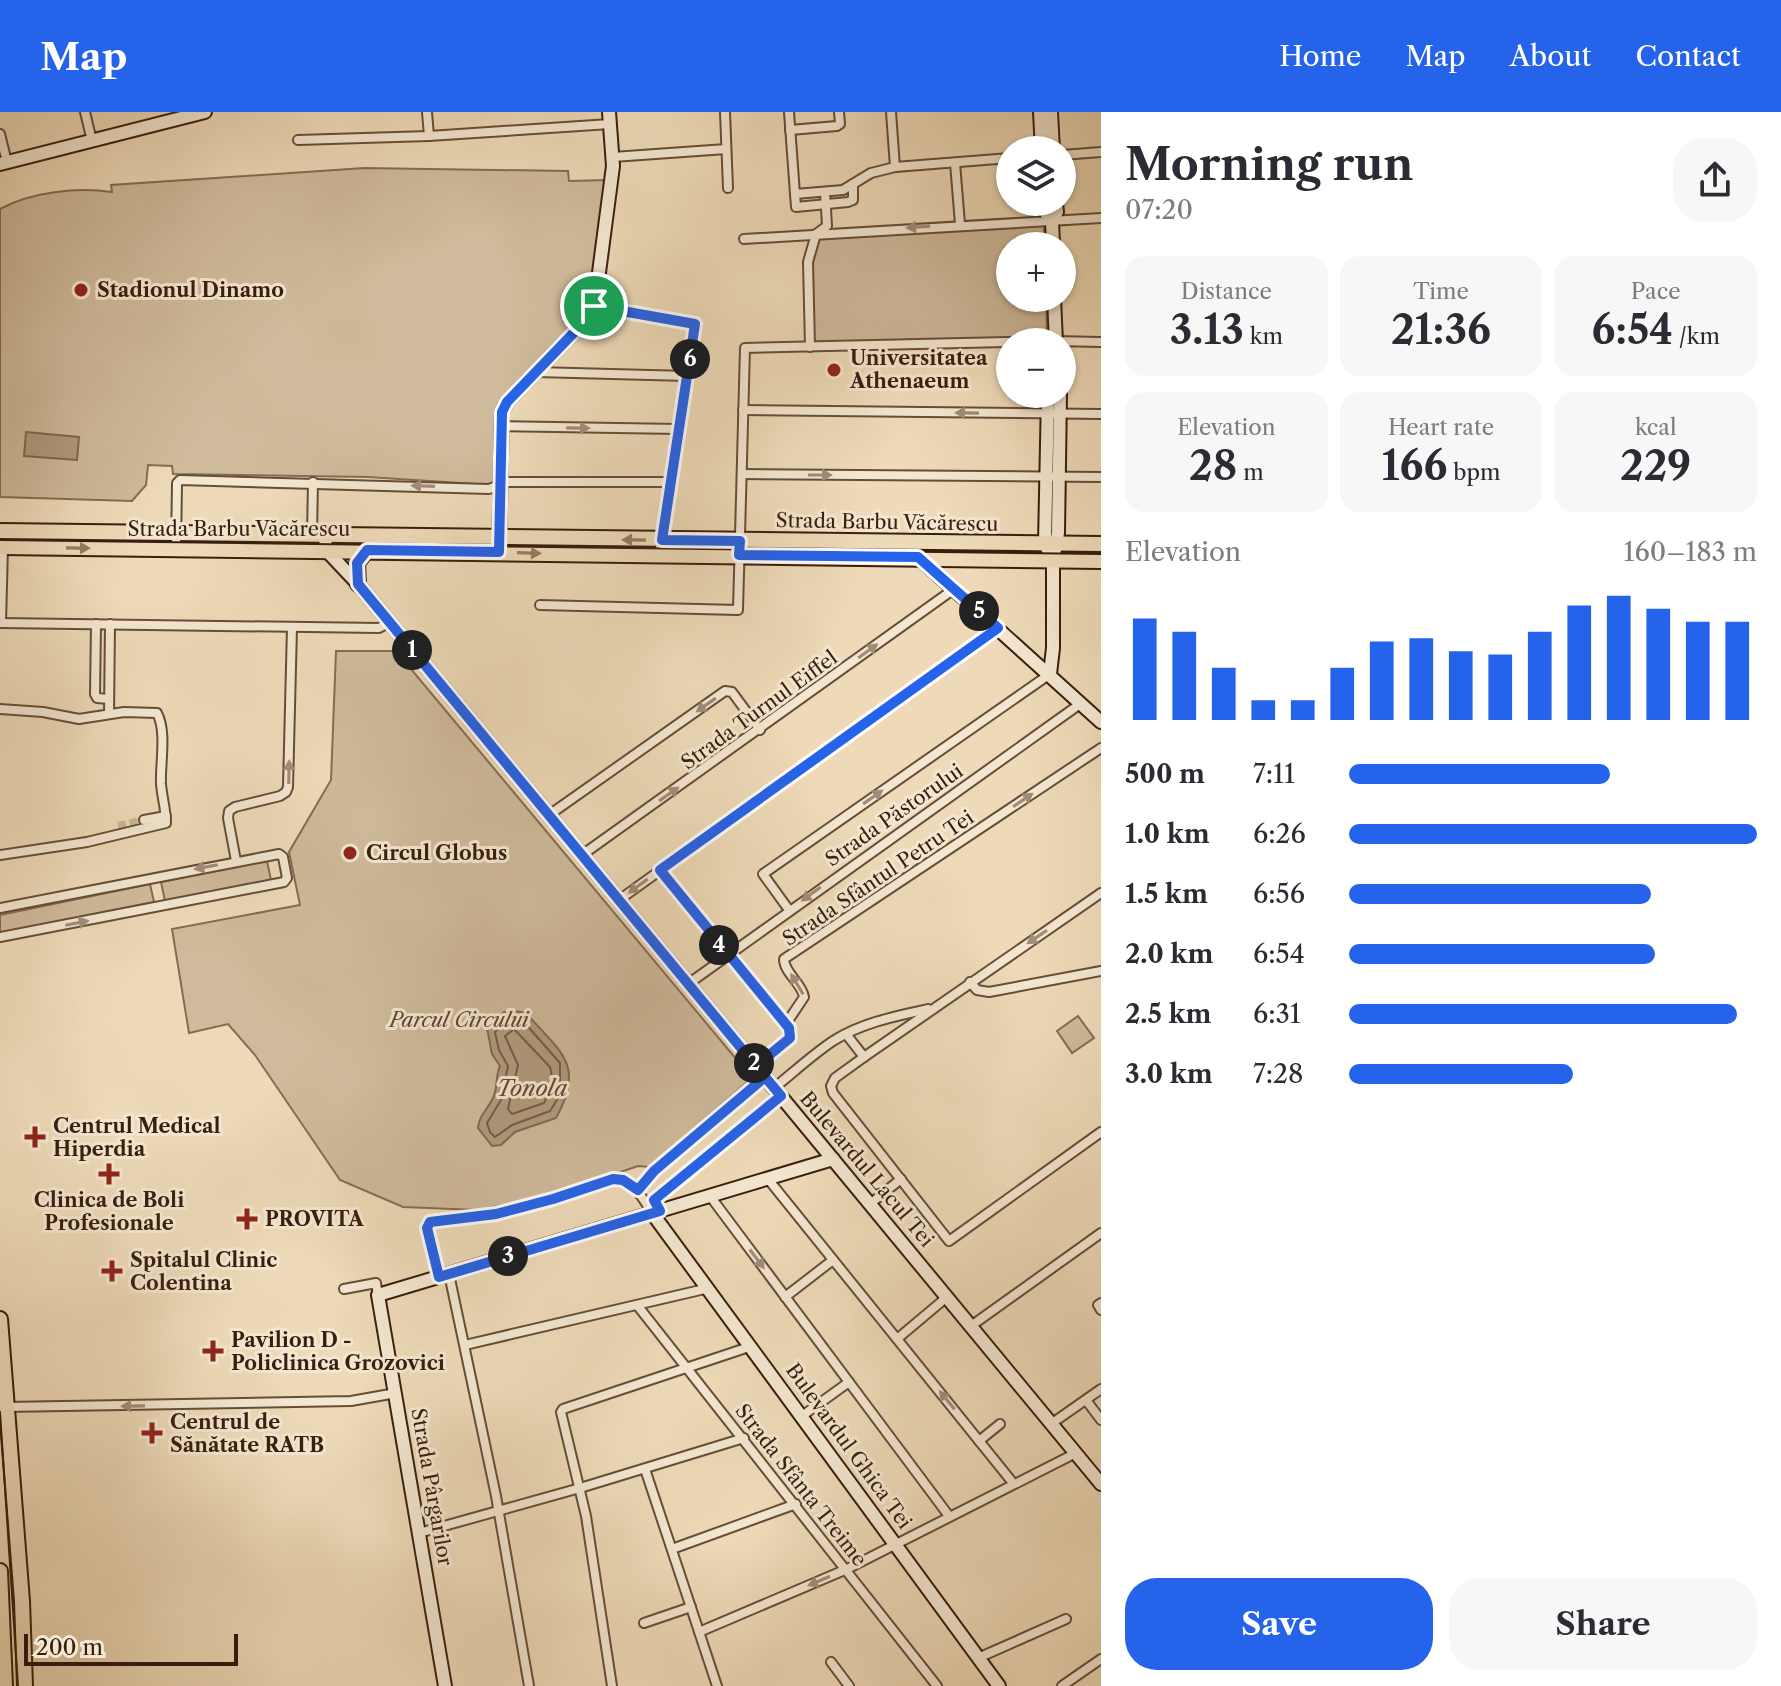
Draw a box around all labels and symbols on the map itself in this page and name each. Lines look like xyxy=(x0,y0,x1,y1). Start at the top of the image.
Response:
one-way arrow xyxy=(905,221,930,234)
pin xyxy=(560,272,628,340)
place label: Stadionul Dinamo xyxy=(97,278,284,302)
marker: Stadionul Dinamo xyxy=(72,281,90,299)
pin: 6 xyxy=(670,339,710,379)
place label: Universitatea Athenaeum xyxy=(849,346,988,393)
marker: Universitatea Athenaeum xyxy=(825,361,843,379)
one-way arrow xyxy=(954,406,979,419)
one-way arrow xyxy=(566,421,591,434)
one-way arrow xyxy=(808,469,833,481)
one-way arrow xyxy=(410,480,435,493)
street label: Strada Barbu Văcărescu xyxy=(775,508,999,536)
street label: Strada Barbu Văcărescu xyxy=(128,517,350,541)
one-way arrow xyxy=(621,534,646,546)
one-way arrow xyxy=(66,541,91,554)
one-way arrow xyxy=(517,546,542,559)
pin: 5 xyxy=(959,591,999,631)
pin: 1 xyxy=(392,630,432,670)
one-way arrow xyxy=(858,644,879,659)
street label: Strada Turnul Eiffel xyxy=(676,645,842,775)
one-way arrow xyxy=(696,697,717,712)
one-way arrow xyxy=(282,759,295,784)
street label: Strada Păstorului xyxy=(821,759,967,871)
one-way arrow xyxy=(658,787,679,802)
one-way arrow xyxy=(862,790,883,805)
one-way arrow xyxy=(1012,793,1033,808)
street label: Strada Sfântul Petru Tei xyxy=(778,805,978,951)
place label: Circul Globus xyxy=(366,841,507,865)
marker: Circul Globus xyxy=(341,844,359,862)
one-way arrow xyxy=(193,862,218,874)
one-way arrow xyxy=(628,877,649,893)
one-way arrow xyxy=(800,886,822,902)
one-way arrow xyxy=(64,916,89,928)
pin: 4 xyxy=(699,925,739,965)
one-way arrow xyxy=(1026,929,1047,944)
one-way arrow xyxy=(790,973,804,995)
park label: Parcul Circului xyxy=(388,1008,530,1032)
pin: 2 xyxy=(734,1043,774,1083)
water label: Tonola xyxy=(497,1075,567,1102)
street label: Bulevardul Lacul Tei xyxy=(795,1086,939,1252)
place label: Centrul Medical Hiperdia xyxy=(53,1114,221,1161)
marker: Centrul Medical Hiperdia xyxy=(24,1126,46,1148)
marker: Clinica de Boli Profesionale xyxy=(98,1163,120,1185)
place label: Clinica de Boli Profesionale xyxy=(34,1188,184,1235)
place label: PROVITA xyxy=(265,1207,364,1231)
marker: PROVITA xyxy=(236,1208,258,1230)
pin: 3 xyxy=(488,1236,528,1276)
place label: Spitalul Clinic Colentina xyxy=(130,1248,277,1295)
one-way arrow xyxy=(749,1248,764,1269)
marker: Spitalul Clinic Colentina xyxy=(101,1260,123,1282)
place label: Pavilion D - Policlinica Grozovici xyxy=(231,1328,445,1375)
marker: Pavilion D - Policlinica Grozovici xyxy=(202,1340,224,1362)
street label: Bulevardul Ghica Tei xyxy=(781,1359,917,1533)
one-way arrow xyxy=(938,1390,955,1411)
one-way arrow xyxy=(120,1399,145,1412)
street label: Strada Sfânta Treime xyxy=(730,1399,872,1571)
street label: Strada Pârgarilor xyxy=(406,1406,458,1568)
place label: Centrul de Sănătate RATB xyxy=(170,1410,324,1457)
marker: Centrul de Sănătate RATB xyxy=(141,1422,163,1444)
one-way arrow xyxy=(807,1574,831,1587)
scale bar xyxy=(24,1630,238,1666)

